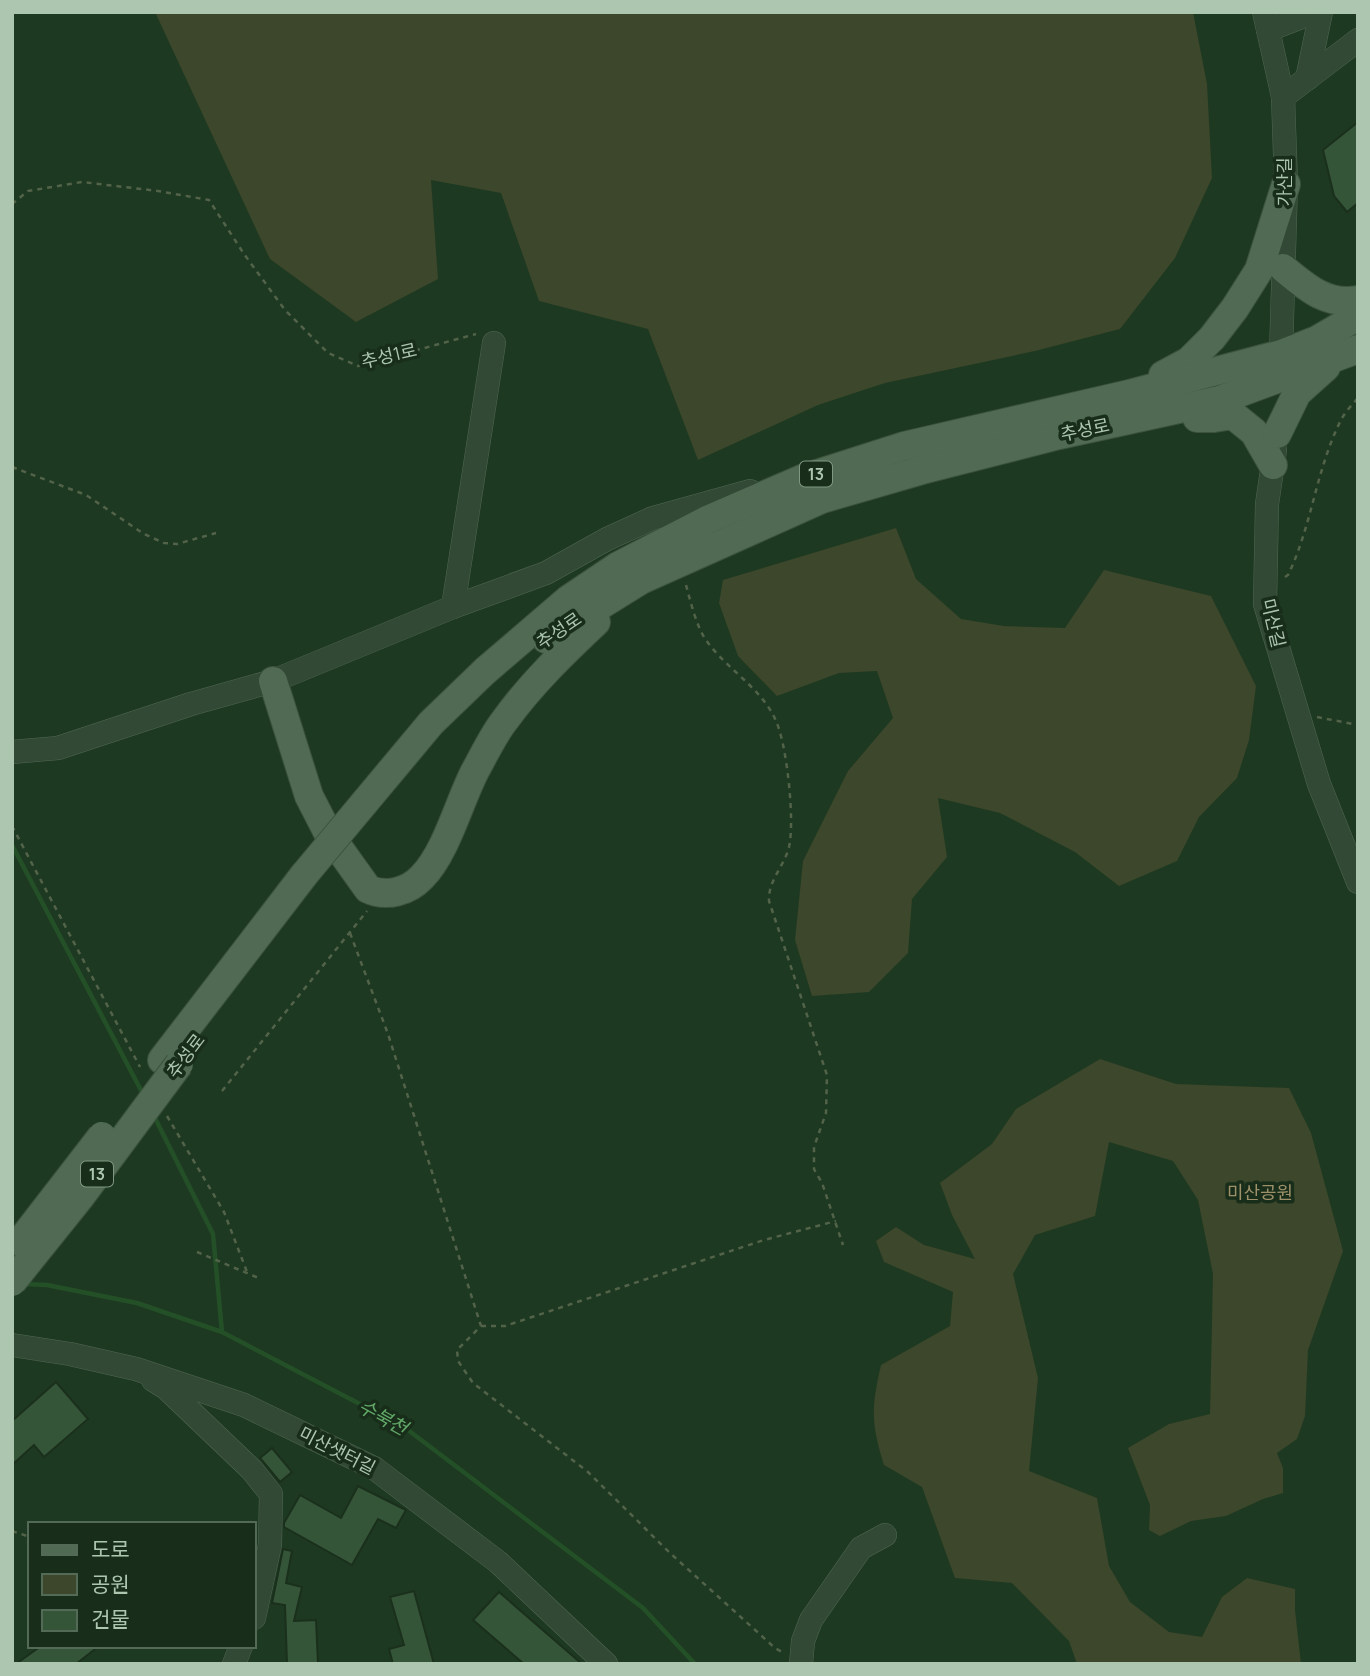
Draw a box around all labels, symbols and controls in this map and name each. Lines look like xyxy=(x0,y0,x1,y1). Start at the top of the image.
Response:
street label: 가산길 xyxy=(1272,157,1296,207)
street label: 추성1로 xyxy=(358,337,419,373)
street label: 추성로 xyxy=(1058,412,1112,446)
road number: 13 xyxy=(800,461,832,486)
street label: 미산길 xyxy=(1257,596,1291,650)
street label: 추성로 xyxy=(531,606,586,654)
street label: 추성로 xyxy=(161,1028,210,1082)
road number: 13 xyxy=(81,1162,113,1186)
park label: 미산공원 xyxy=(1227,1180,1293,1204)
water label: 수북천 xyxy=(354,1393,414,1442)
street label: 미산샛터길 xyxy=(295,1421,380,1480)
legend xyxy=(28,1522,256,1648)
text: 도로 xyxy=(91,1535,130,1563)
text: 공원 xyxy=(91,1570,130,1598)
text: 건물 xyxy=(91,1605,130,1633)

